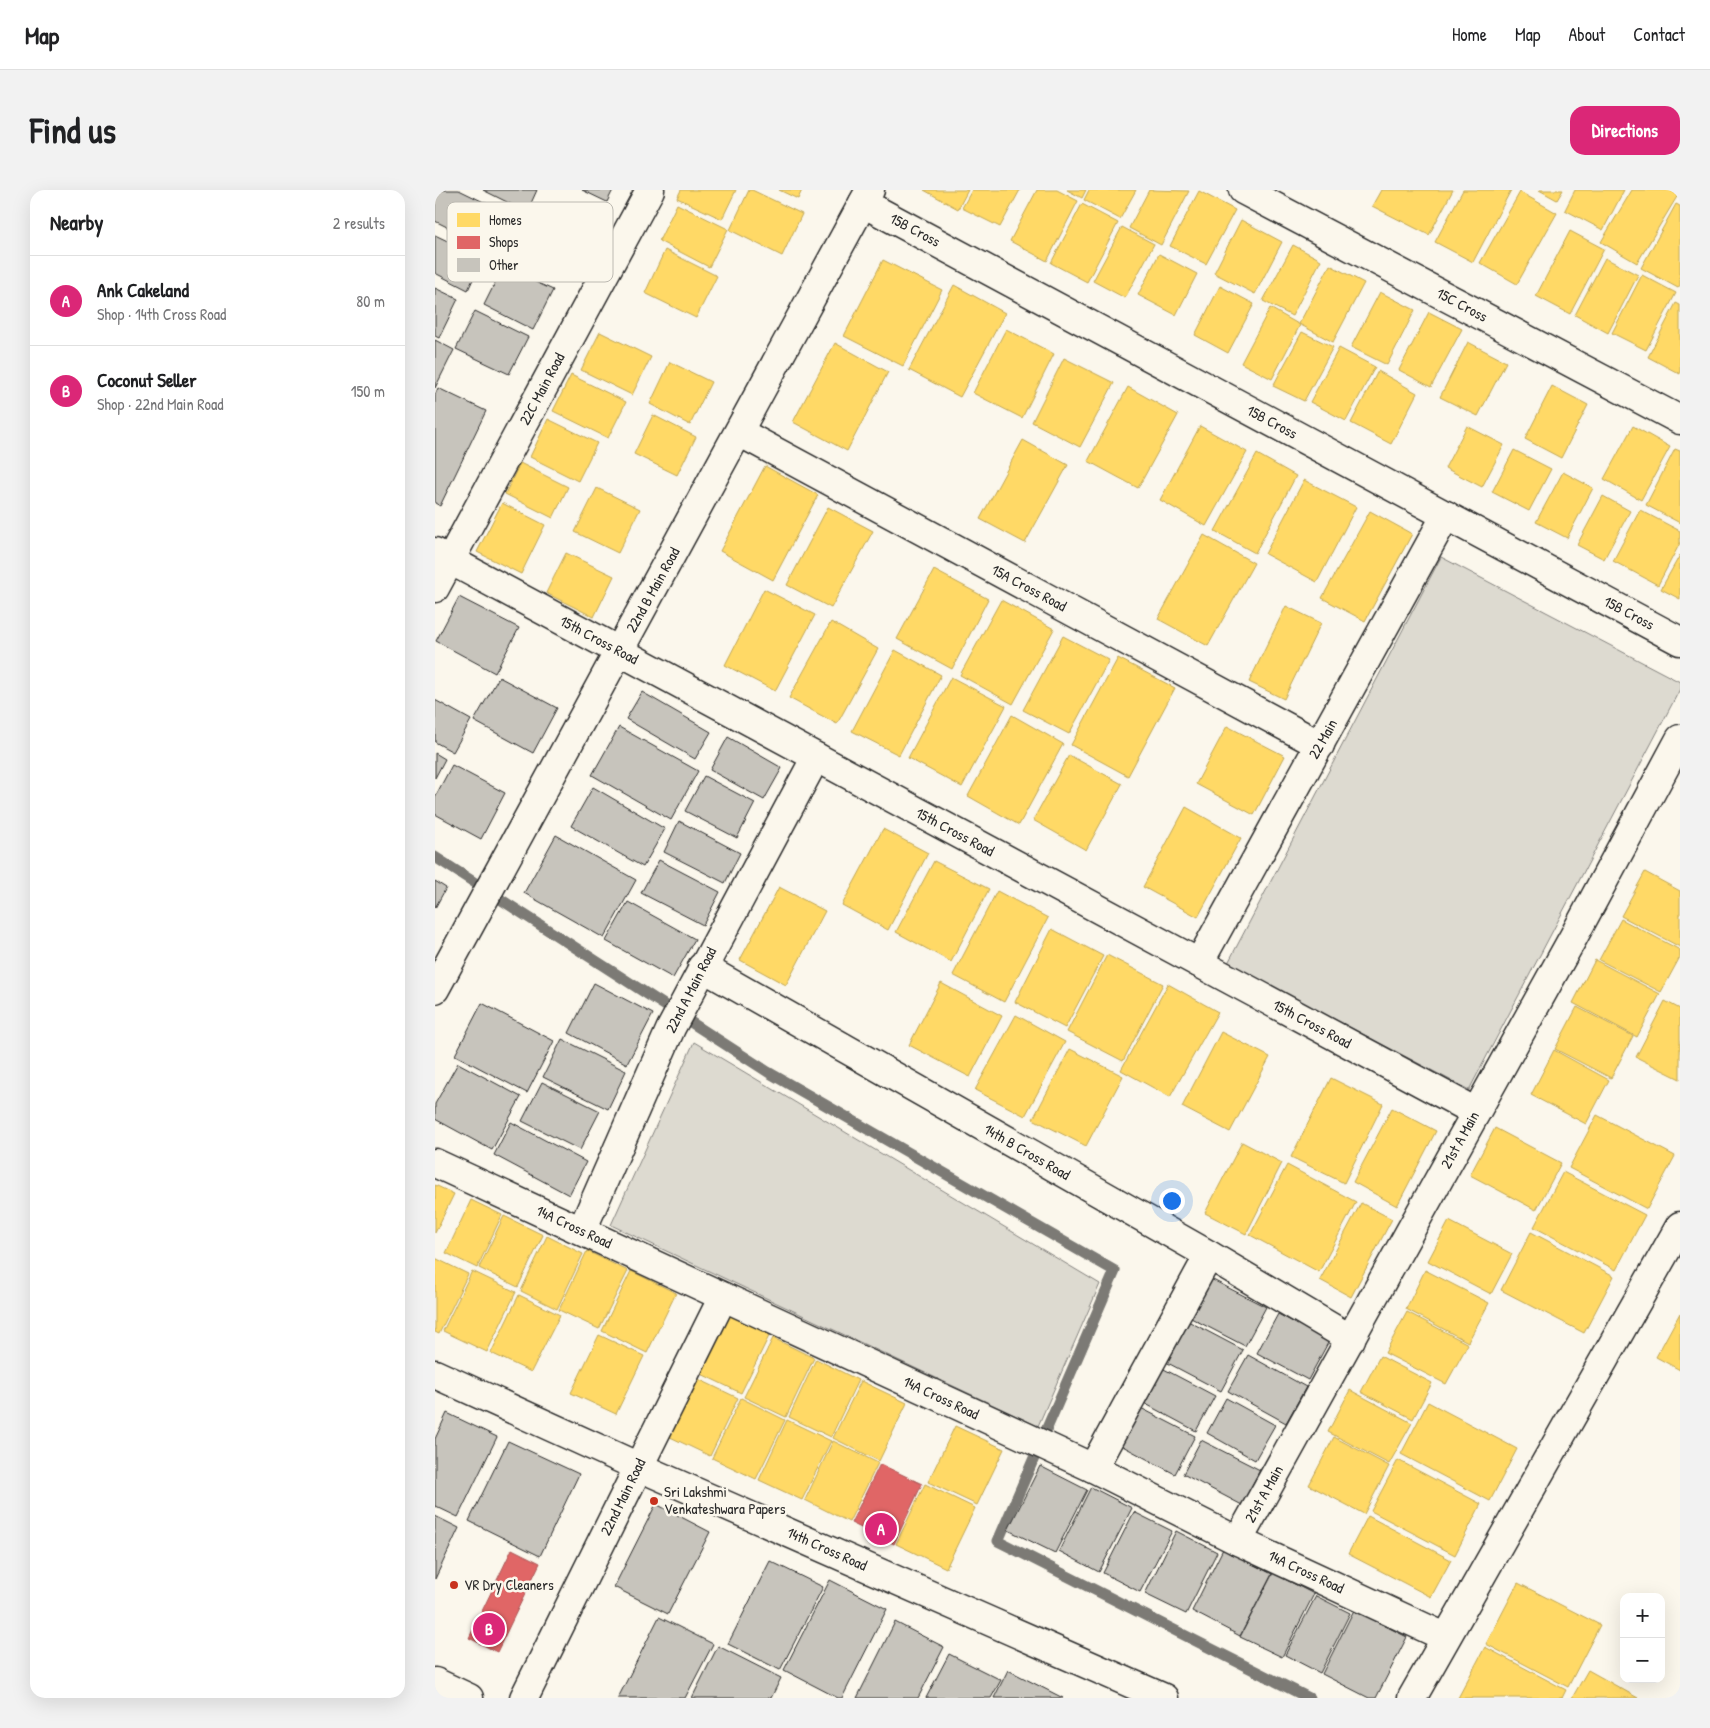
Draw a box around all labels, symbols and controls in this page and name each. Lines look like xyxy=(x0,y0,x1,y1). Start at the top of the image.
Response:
text: Map xyxy=(25,19,59,51)
text: Home xyxy=(1452,22,1487,47)
text: Map xyxy=(1515,22,1540,47)
text: About xyxy=(1568,22,1605,47)
text: Contact xyxy=(1633,22,1685,47)
button: Directions xyxy=(1570,106,1680,155)
text: Find us xyxy=(30,107,116,154)
legend xyxy=(447,202,613,282)
text: Nearby xyxy=(50,208,103,237)
street label: 15B Cross xyxy=(886,208,944,252)
text: Homes xyxy=(489,210,522,229)
text: 2 results xyxy=(333,212,385,234)
text: Shops xyxy=(489,232,518,252)
text: Other xyxy=(489,255,519,274)
text: Ank Cakeland xyxy=(97,277,189,303)
street label: 15C Cross xyxy=(1433,282,1492,327)
text: A xyxy=(62,290,70,312)
text: 80 m xyxy=(356,290,385,312)
text: Shop · 14th Cross Road xyxy=(97,303,226,325)
street label: 22C Main Road xyxy=(514,349,569,428)
text: Coconut Seller xyxy=(97,367,197,393)
text: B xyxy=(62,380,70,402)
text: 150 m xyxy=(351,380,385,402)
text: Shop · 22nd Main Road xyxy=(97,393,224,415)
street label: 15B Cross xyxy=(1243,400,1301,444)
street label: 22nd B Main Road xyxy=(621,543,685,636)
street label: 15A Cross Road xyxy=(988,559,1071,616)
street label: 15B Cross xyxy=(1600,591,1658,635)
street label: 15th Cross Road xyxy=(556,610,642,669)
street label: 22 Main xyxy=(1303,715,1342,762)
street label: 15th Cross Road xyxy=(912,802,998,861)
street label: 22nd A Main Road xyxy=(660,943,721,1036)
street label: 15th Cross Road xyxy=(1269,994,1355,1053)
street label: 21st A Main xyxy=(1435,1107,1484,1172)
street label: 14th B Cross Road xyxy=(980,1118,1074,1185)
your location xyxy=(1159,1188,1185,1214)
street label: 14A Cross Road xyxy=(533,1200,616,1253)
street label: 14A Cross Road xyxy=(900,1371,983,1424)
street label: 22nd Main Road xyxy=(595,1455,650,1539)
street label: 21st A Main xyxy=(1239,1461,1288,1526)
place label: Sri Lakshmi Venkateshwara Papers xyxy=(664,1481,786,1519)
marker: Sri Lakshmi Venkateshwara Papers xyxy=(648,1495,660,1507)
pin: A xyxy=(865,1510,897,1548)
street label: 14th Cross Road xyxy=(784,1522,871,1576)
street label: 14A Cross Road xyxy=(1265,1545,1348,1598)
place label: VR Dry Cleaners xyxy=(464,1574,554,1595)
marker: VR Dry Cleaners xyxy=(448,1579,460,1591)
map controls xyxy=(1620,1593,1665,1683)
button: + xyxy=(1620,1593,1665,1638)
pin: B xyxy=(473,1610,505,1648)
button: − xyxy=(1620,1638,1665,1683)

